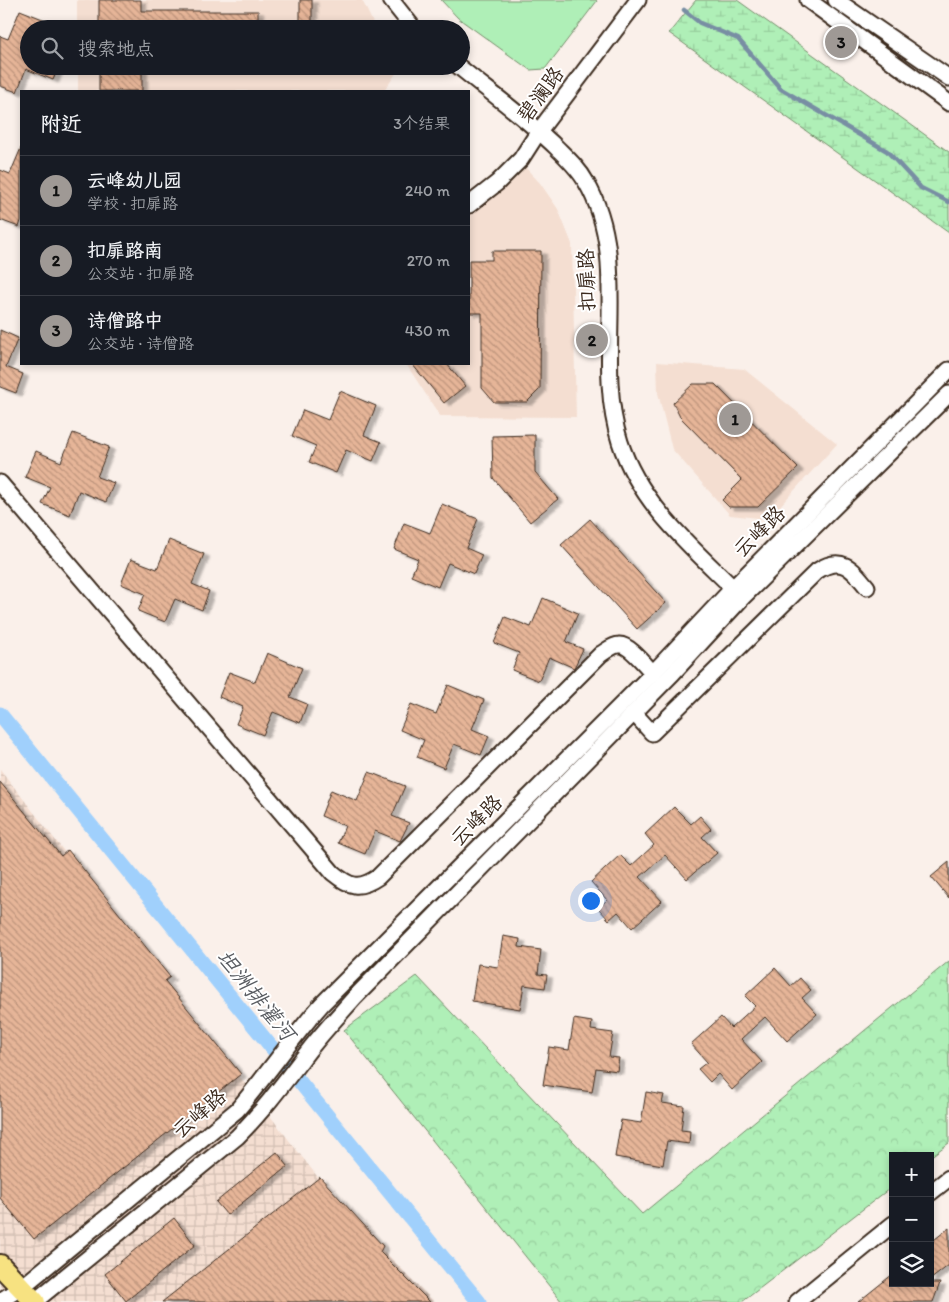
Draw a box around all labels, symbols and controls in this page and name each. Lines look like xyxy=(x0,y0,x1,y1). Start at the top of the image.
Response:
search box xyxy=(20,20,470,75)
pin: 3 xyxy=(825,23,857,61)
icon: search xyxy=(38,34,66,62)
text: 搜索地点 xyxy=(78,37,154,60)
street label: 碧澜路 xyxy=(511,61,569,127)
text: 附近 xyxy=(40,111,82,136)
text: 3个结果 xyxy=(393,114,450,133)
text: 云峰幼儿园 xyxy=(87,169,182,192)
text: 1 xyxy=(52,181,60,200)
text: 240 m xyxy=(405,181,450,200)
text: 学校 · 扣扉路 xyxy=(87,194,178,213)
text: 扣扉路南 xyxy=(87,239,163,262)
street label: 扣扉路 xyxy=(572,248,600,312)
text: 2 xyxy=(52,251,60,270)
text: 270 m xyxy=(407,251,450,270)
text: 公交站 · 扣扉路 xyxy=(87,264,194,283)
text: 诗僧路中 xyxy=(87,309,163,332)
text: 3 xyxy=(52,321,60,340)
text: 430 m xyxy=(405,321,450,340)
pin: 2 xyxy=(576,321,608,359)
text: 公交站 · 诗僧路 xyxy=(87,334,194,353)
pin: 1 xyxy=(719,400,751,438)
street label: 云峰路 xyxy=(728,500,790,562)
street label: 云峰路 xyxy=(445,789,507,851)
your location xyxy=(578,888,604,914)
water label: 坦洲排灌河 xyxy=(211,944,303,1049)
street label: 云峰路 xyxy=(167,1083,231,1143)
map controls xyxy=(889,1152,934,1287)
button: + xyxy=(889,1152,934,1197)
button: − xyxy=(889,1197,934,1242)
button: layers xyxy=(889,1242,934,1287)

